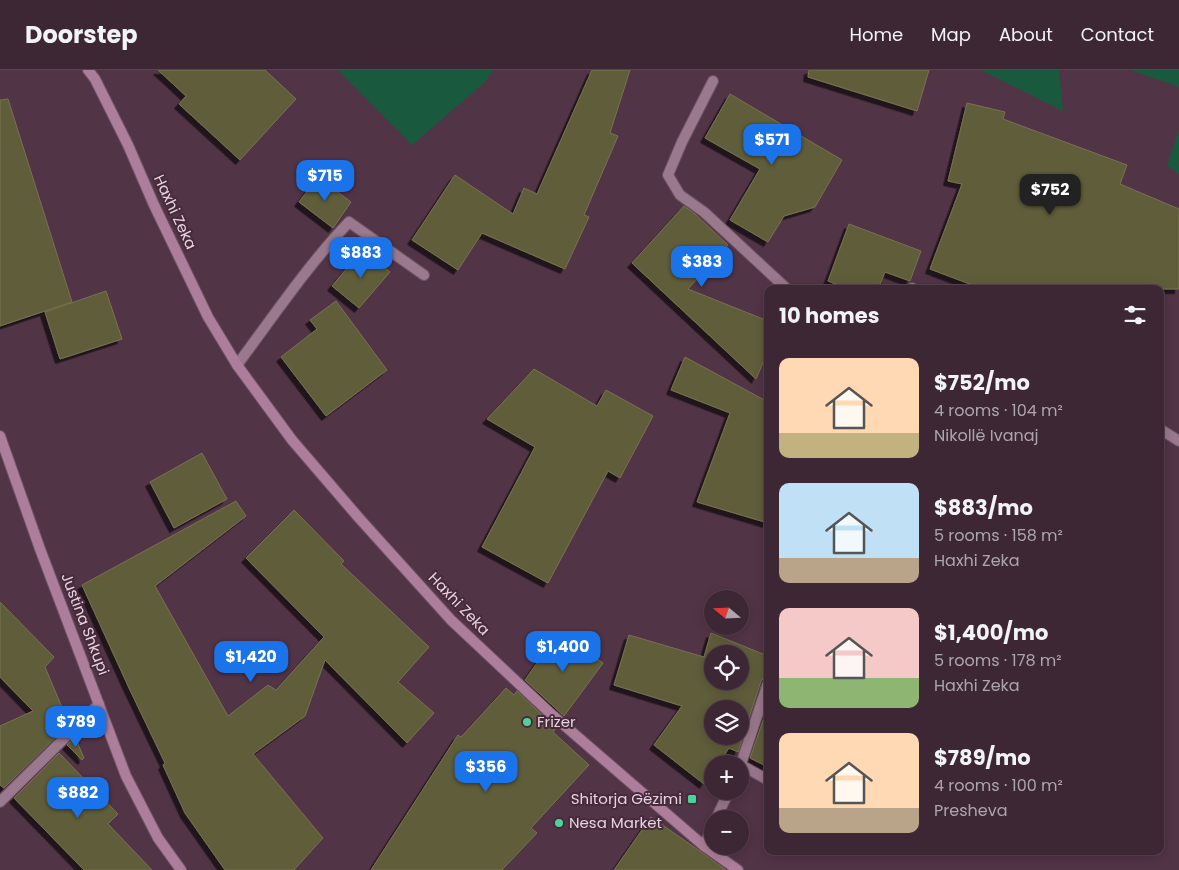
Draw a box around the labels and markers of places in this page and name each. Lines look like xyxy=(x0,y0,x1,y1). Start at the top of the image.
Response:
pin: $571 xyxy=(742,124,802,166)
pin: $715 xyxy=(295,160,355,202)
pin: $752 xyxy=(1020,174,1080,216)
pin: $883 xyxy=(331,236,391,279)
pin: $383 xyxy=(672,246,732,288)
pin: $1,400 xyxy=(522,630,604,673)
pin: $1,420 xyxy=(210,640,292,683)
pin: $789 xyxy=(46,706,106,748)
place label: Frizer xyxy=(537,711,576,732)
marker: Frizer xyxy=(521,716,533,728)
pin: $356 xyxy=(456,750,516,793)
pin: $882 xyxy=(48,776,108,819)
place label: Shitorja Gëzimi xyxy=(571,788,682,809)
marker: Shitorja Gëzimi xyxy=(686,793,698,805)
place label: Nesa Market xyxy=(569,812,662,833)
marker: Nesa Market xyxy=(553,817,565,829)

